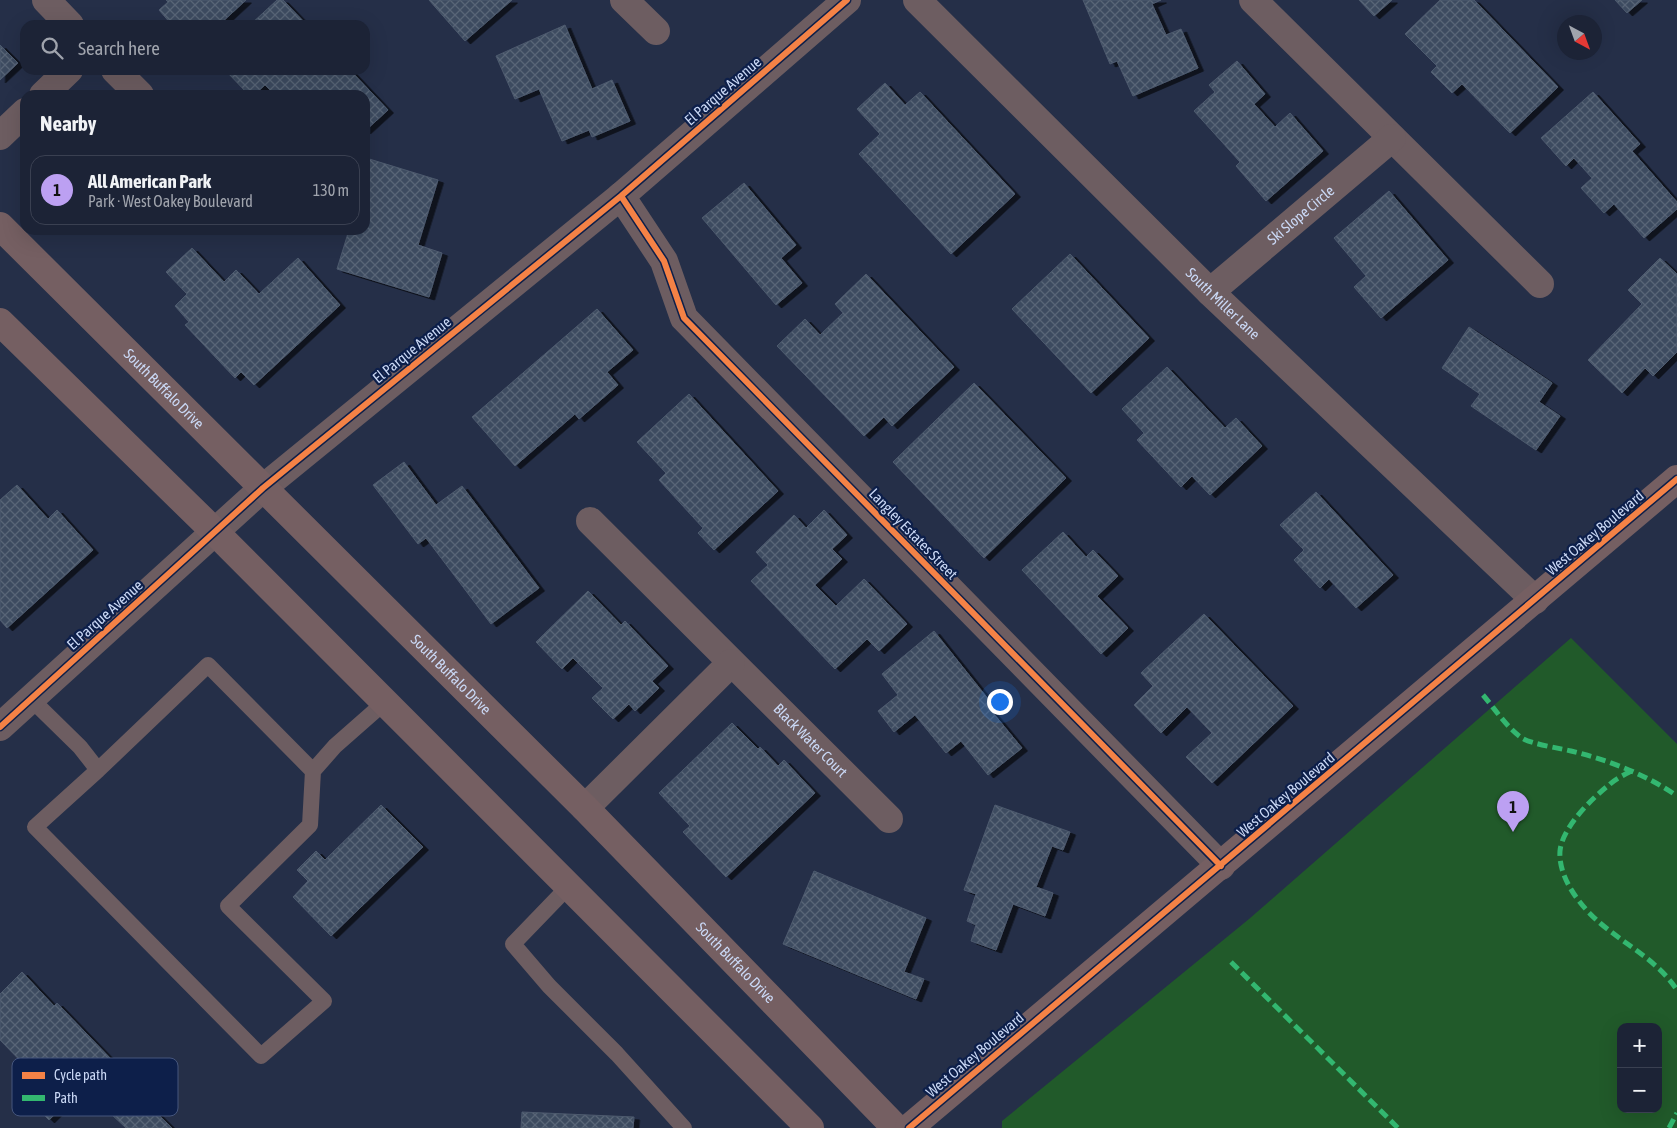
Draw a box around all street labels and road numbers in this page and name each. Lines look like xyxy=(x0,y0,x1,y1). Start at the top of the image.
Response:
street label: El Parque Avenue xyxy=(681,53,764,128)
street label: Ski Slope Circle xyxy=(1264,182,1337,248)
street label: South Miller Lane xyxy=(1183,264,1264,343)
street label: El Parque Avenue xyxy=(369,313,454,386)
street label: South Buffalo Drive xyxy=(121,345,208,432)
street label: Langley Estates Street xyxy=(866,485,961,583)
street label: West Oakey Boulevard xyxy=(1542,487,1647,578)
street label: El Parque Avenue xyxy=(63,576,146,653)
street label: South Buffalo Drive xyxy=(408,631,495,718)
street label: Black Water Court xyxy=(770,700,851,780)
street label: West Oakey Boulevard xyxy=(1233,749,1338,840)
street label: South Buffalo Drive xyxy=(693,919,779,1006)
street label: West Oakey Boulevard xyxy=(922,1009,1027,1100)

